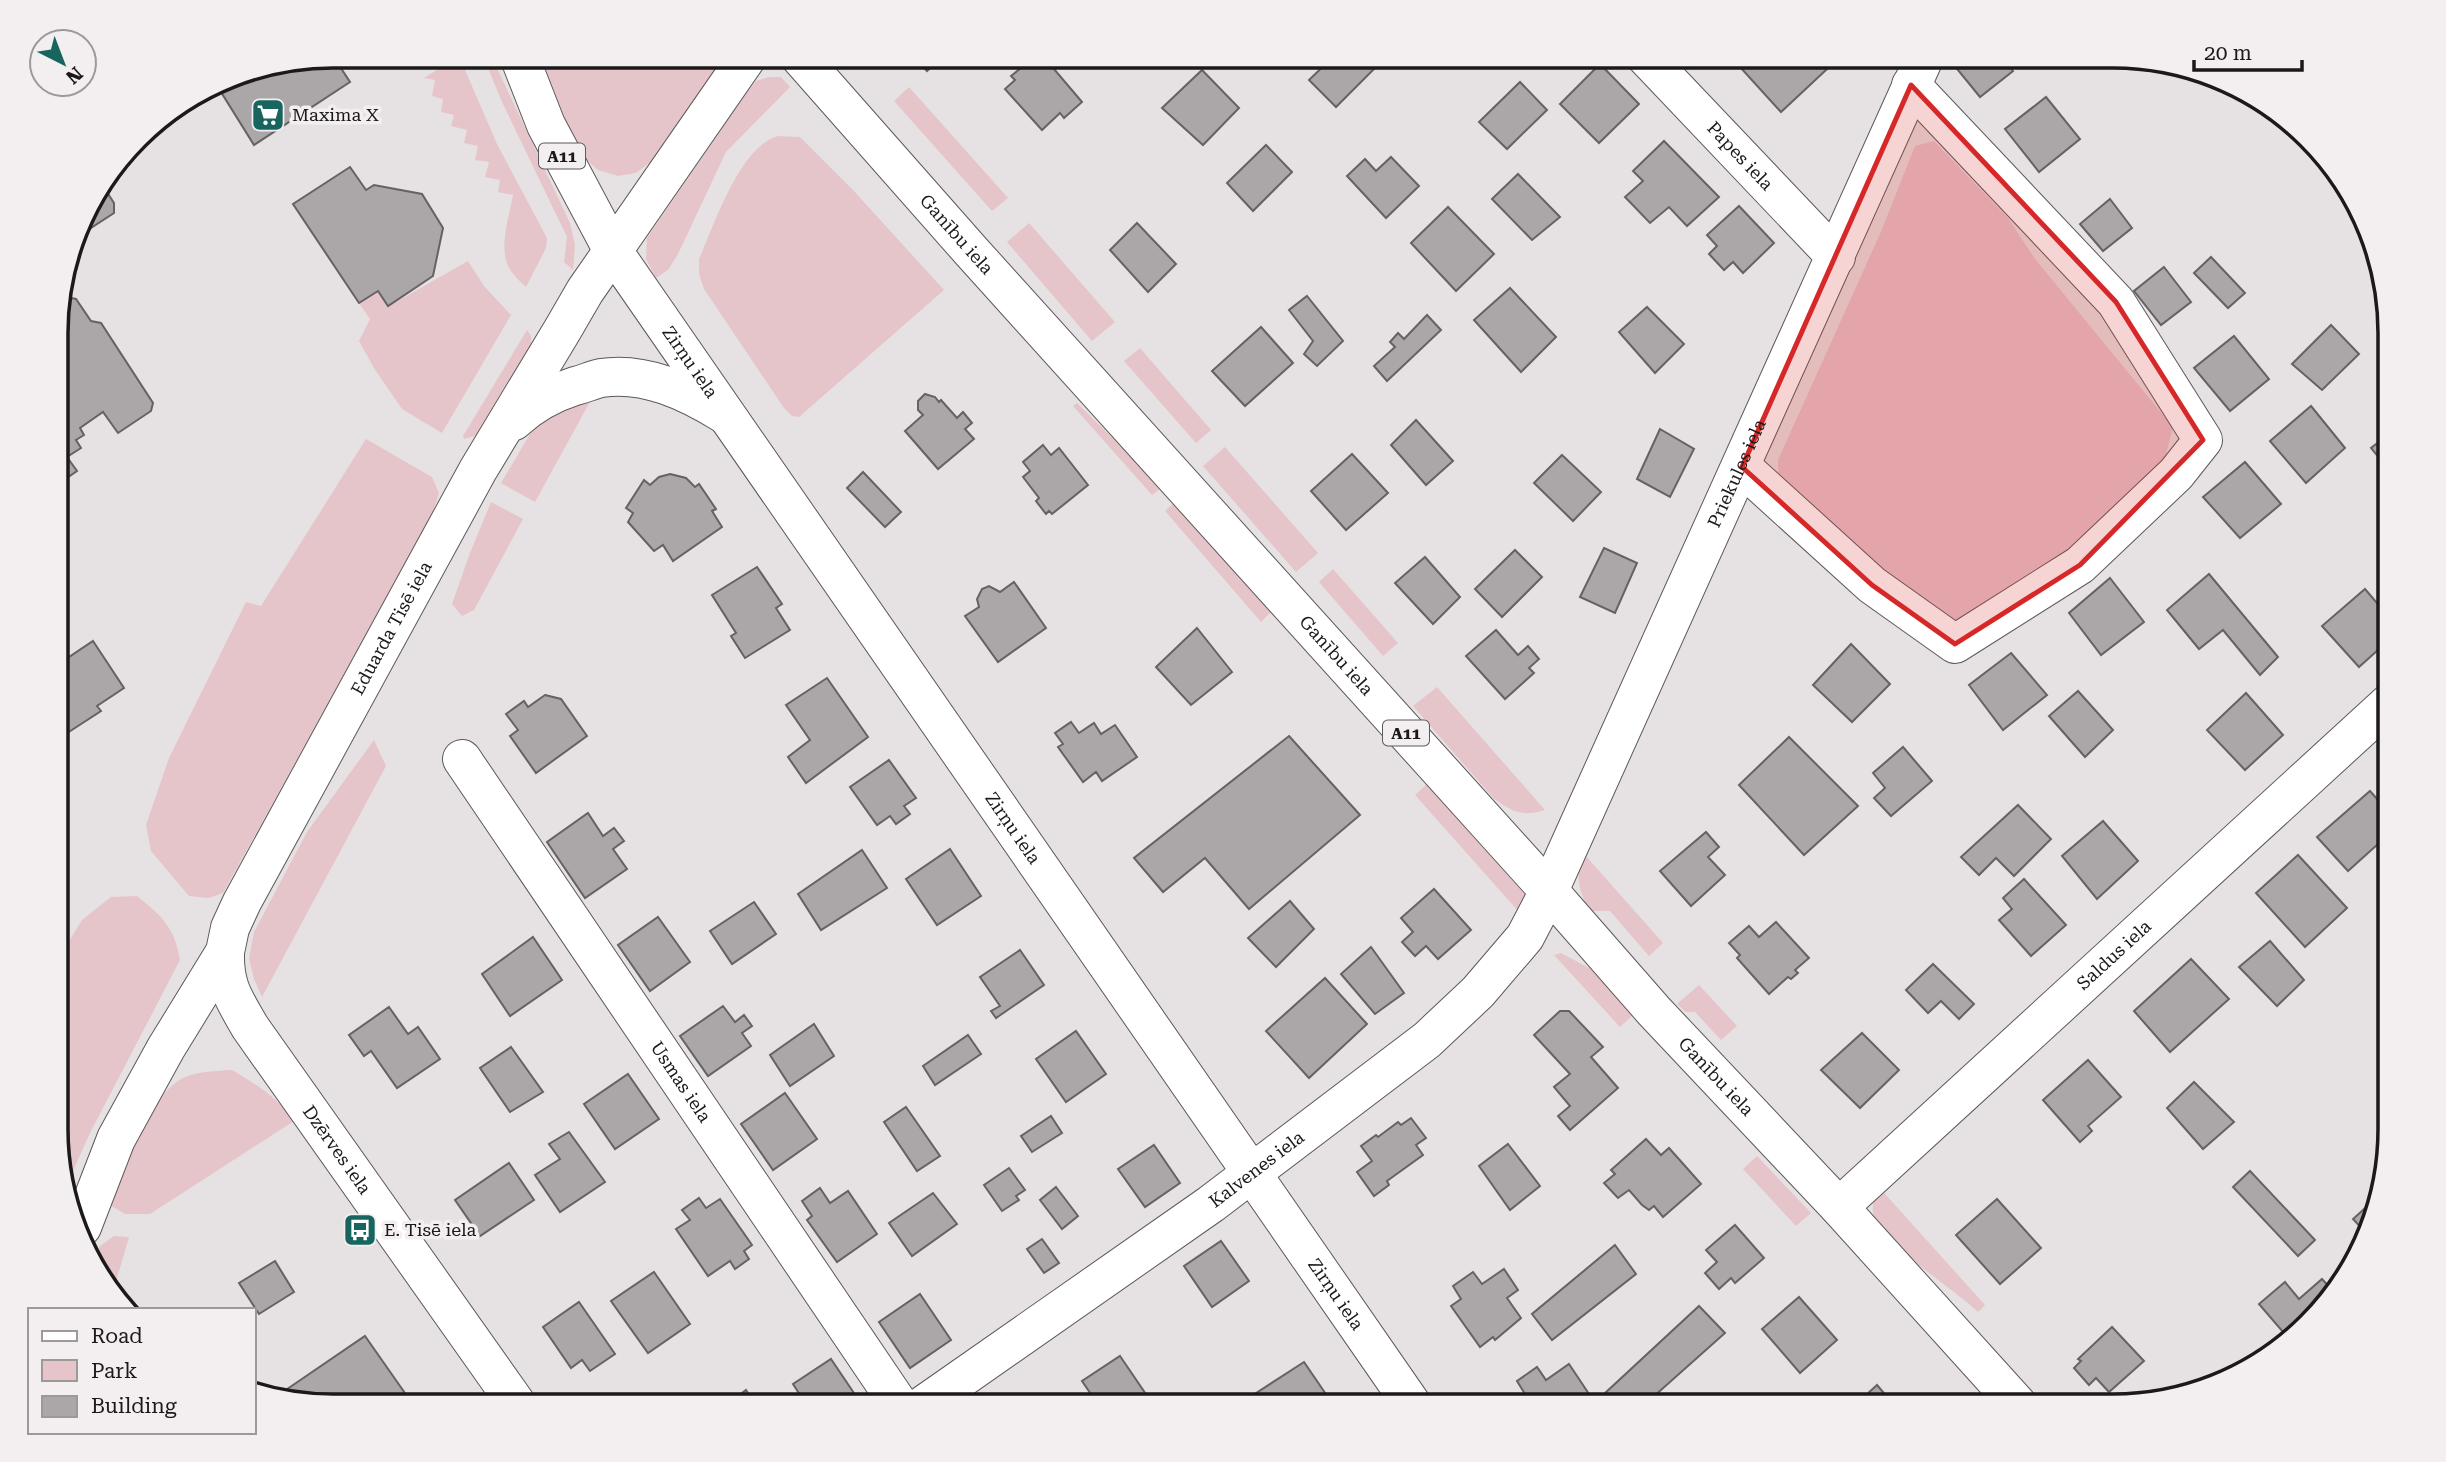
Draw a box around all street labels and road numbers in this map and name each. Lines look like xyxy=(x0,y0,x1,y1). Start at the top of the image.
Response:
street label: Papes iela xyxy=(1703,117,1778,194)
road number: A11 xyxy=(539,144,585,168)
street label: Ganību iela xyxy=(916,190,998,279)
street label: Zirņu iela xyxy=(658,322,723,402)
street label: Priekules iela xyxy=(1703,416,1770,531)
street label: Eduarda Tisē iela xyxy=(346,557,436,698)
street label: Ganību iela xyxy=(1295,611,1378,700)
road number: A11 xyxy=(1383,720,1429,746)
street label: Zirņu iela xyxy=(981,788,1045,868)
street label: Saldus iela xyxy=(2072,915,2155,994)
street label: Ganību iela xyxy=(1674,1033,1758,1120)
street label: Usmas iela xyxy=(646,1037,716,1126)
street label: Dzērves iela xyxy=(299,1101,376,1198)
street label: Kalvenes iela xyxy=(1205,1126,1308,1212)
street label: Zirņu iela xyxy=(1304,1254,1368,1334)

